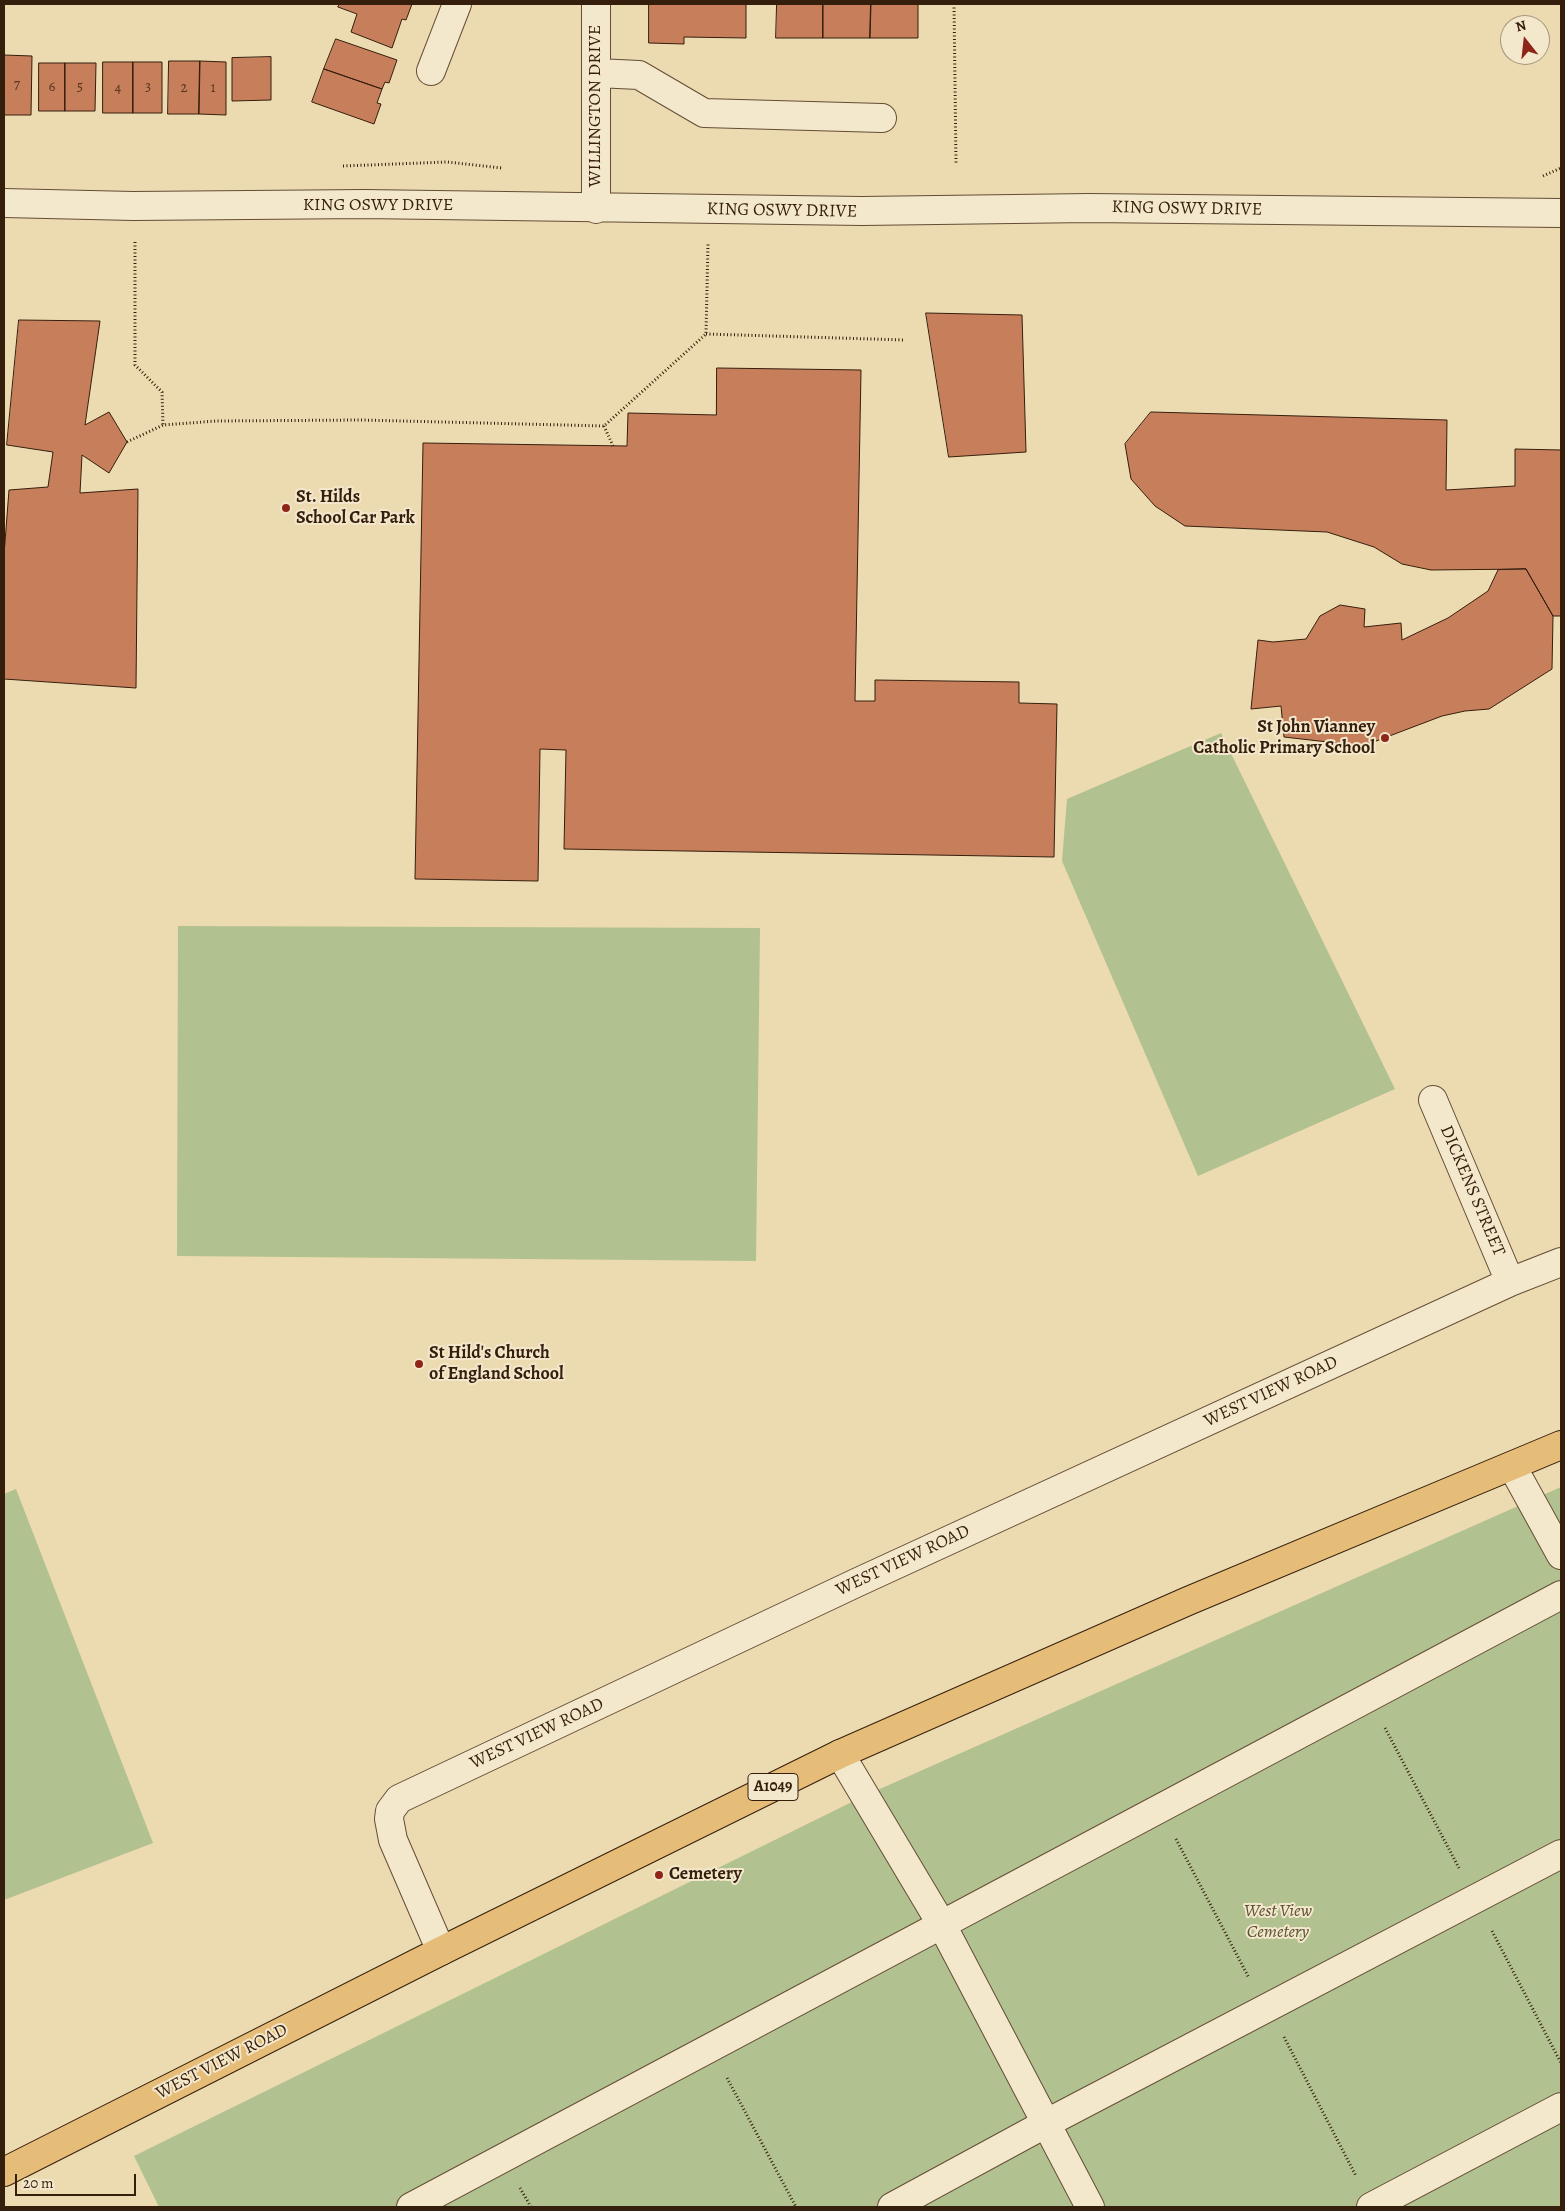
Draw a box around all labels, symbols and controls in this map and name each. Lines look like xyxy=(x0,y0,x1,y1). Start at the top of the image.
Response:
north arrow xyxy=(1500,15,1550,65)
text: N xyxy=(1513,16,1529,37)
street label: WILLINGTON DRIVE xyxy=(585,25,607,187)
house number: 7 xyxy=(14,76,20,94)
house number: 6 xyxy=(49,78,55,96)
house number: 5 xyxy=(77,78,83,96)
house number: 3 xyxy=(145,78,151,96)
house number: 4 xyxy=(115,79,121,97)
house number: 2 xyxy=(180,79,188,97)
house number: 1 xyxy=(210,79,216,97)
street label: KING OSWY DRIVE xyxy=(303,195,453,217)
street label: KING OSWY DRIVE xyxy=(1112,197,1262,221)
street label: KING OSWY DRIVE xyxy=(707,199,857,223)
place label: St. Hilds School Car Park xyxy=(296,487,415,530)
marker: St. Hilds School Car Park xyxy=(280,502,292,514)
place label: St John Vianney Catholic Primary School xyxy=(1193,717,1375,760)
marker: St John Vianney Catholic Primary School xyxy=(1379,732,1391,744)
street label: DICKENS STREET xyxy=(1435,1122,1509,1260)
place label: St Hild's Church of England School xyxy=(429,1343,564,1386)
street label: WEST VIEW ROAD xyxy=(1201,1352,1341,1432)
marker: St Hild's Church of England School xyxy=(413,1358,425,1370)
street label: WEST VIEW ROAD xyxy=(833,1521,973,1601)
street label: WEST VIEW ROAD xyxy=(467,1694,607,1774)
road number: A1049 xyxy=(748,1774,798,1800)
place label: Cemetery xyxy=(669,1864,742,1886)
marker: Cemetery xyxy=(653,1869,665,1881)
park label: West View Cemetery xyxy=(1244,1901,1312,1944)
street label: WEST VIEW ROAD xyxy=(152,2019,292,2105)
scale bar xyxy=(18,2164,139,2196)
text: 20 m xyxy=(23,2173,54,2193)

